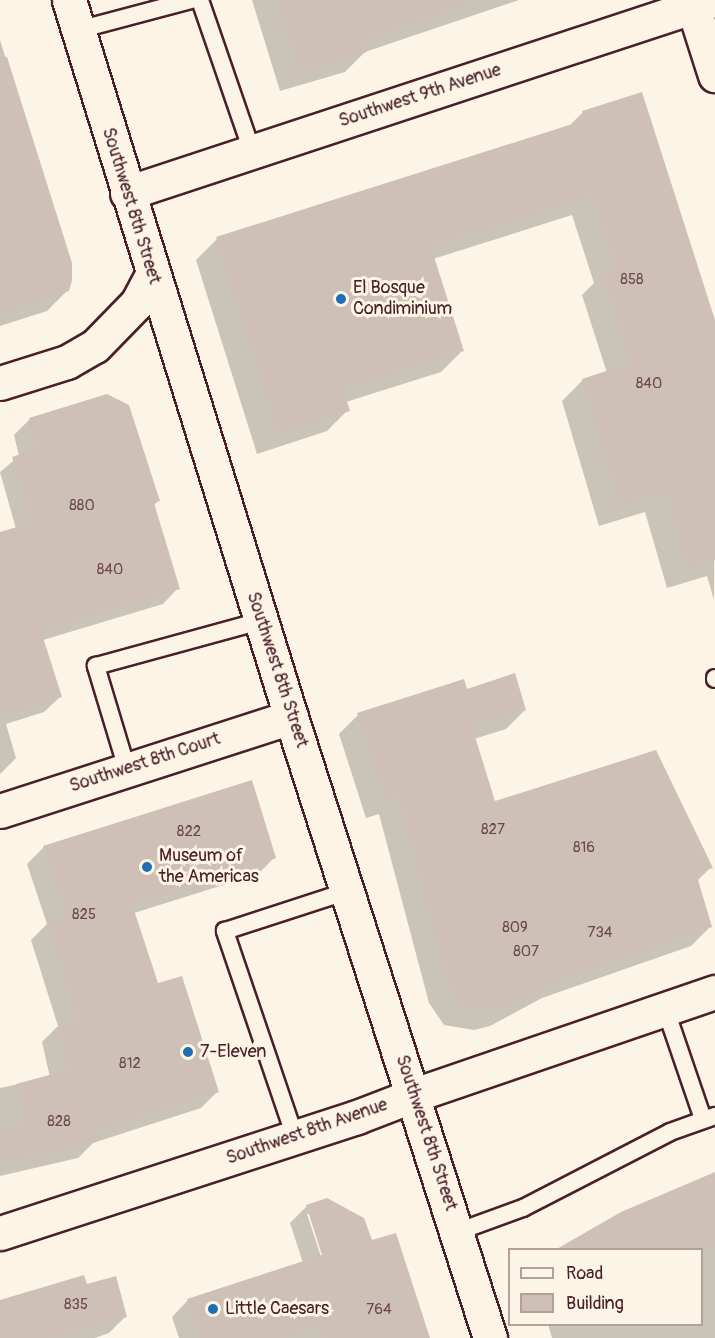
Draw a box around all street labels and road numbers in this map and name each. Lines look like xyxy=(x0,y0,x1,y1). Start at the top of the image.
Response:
street label: Southwest 9th Avenue xyxy=(336,60,504,132)
street label: Southwest 8th Street xyxy=(97,125,165,287)
street label: Southwest 8th Street xyxy=(242,589,312,751)
street label: Southwest 8th Court xyxy=(67,728,223,798)
street label: Southwest 8th Street xyxy=(391,1052,461,1214)
street label: Southwest 8th Avenue xyxy=(224,1094,390,1170)

